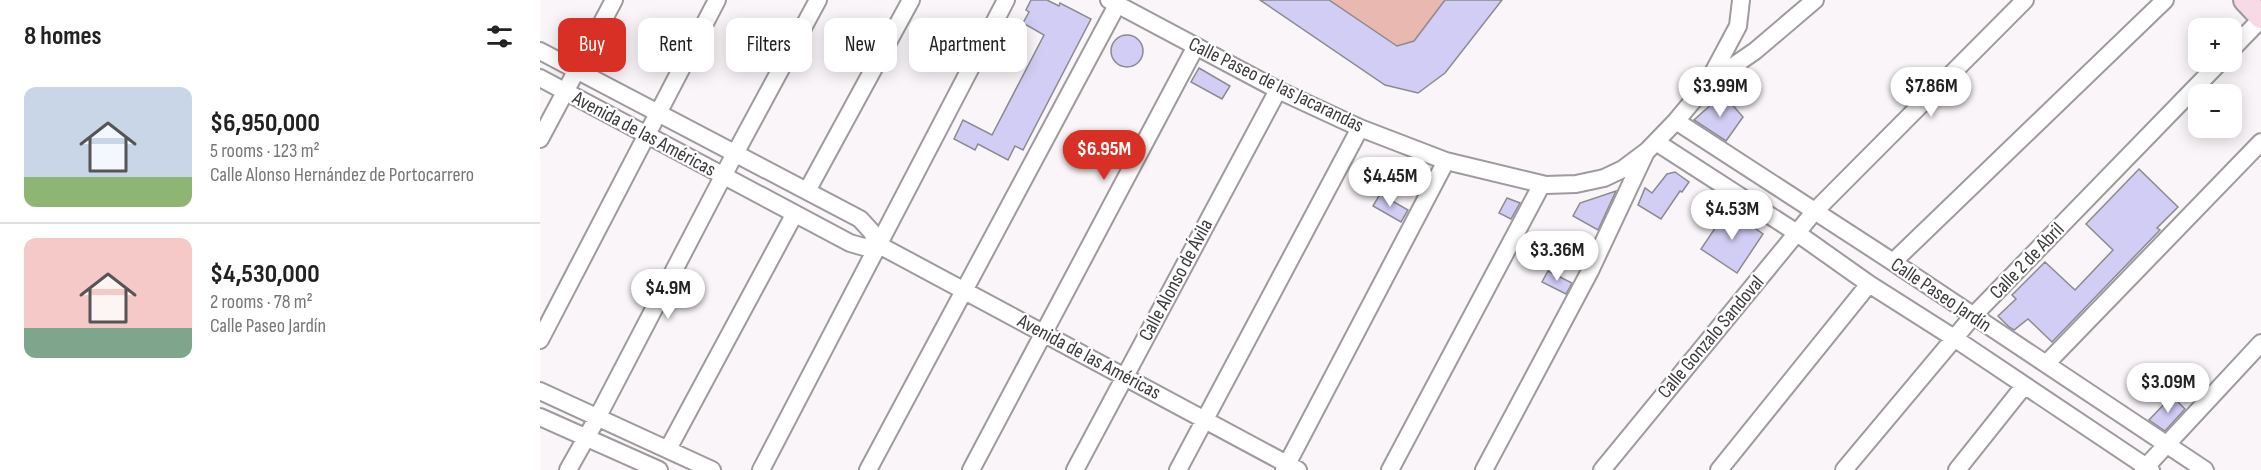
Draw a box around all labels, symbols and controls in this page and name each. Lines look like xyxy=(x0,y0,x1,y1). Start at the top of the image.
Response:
chip: Buy xyxy=(558,18,626,72)
chip: Rent xyxy=(638,18,714,72)
chip: Filters xyxy=(726,18,812,72)
chip: New xyxy=(824,18,897,72)
chip: Apartment xyxy=(909,18,1027,72)
map controls xyxy=(2188,18,2242,138)
button: + xyxy=(2188,18,2242,72)
icon: filters xyxy=(483,20,516,53)
text: 8 homes xyxy=(24,21,102,52)
street label: Calle Paseo de las Jacarandas xyxy=(1185,32,1367,138)
pin: $3.99M xyxy=(1671,67,1769,118)
pin: $7.86M xyxy=(1882,67,1980,118)
text: $3.99M xyxy=(1692,74,1748,98)
text: $7.86M xyxy=(1904,74,1958,98)
button: − xyxy=(2188,84,2242,138)
street label: Avenida de las Américas xyxy=(567,86,720,182)
text: $6,950,000 xyxy=(210,108,320,139)
icon: home xyxy=(72,111,144,183)
pin: $6.95M xyxy=(1055,130,1153,181)
text: $6.95M xyxy=(1077,137,1131,161)
text: 5 rooms · 123 m² xyxy=(210,139,320,163)
pin: $4.45M xyxy=(1341,157,1439,208)
text: Calle Alonso Hernández de Portocarrero xyxy=(210,163,474,187)
text: $4.45M xyxy=(1363,164,1417,188)
pin: $4.53M xyxy=(1683,190,1781,241)
text: $4.53M xyxy=(1705,197,1759,221)
street label: Calle Alonso de Ávila xyxy=(1134,215,1218,345)
street label: Calle 2 de Abril xyxy=(1985,218,2069,304)
pin: $3.36M xyxy=(1508,231,1606,282)
text: $3.36M xyxy=(1530,238,1584,262)
street label: Calle Paseo Jardín xyxy=(1886,253,1996,337)
text: $4,530,000 xyxy=(210,259,320,290)
icon: home xyxy=(72,262,144,334)
pin: $4.9M xyxy=(626,269,710,320)
street label: Calle Gonzalo Sandoval xyxy=(1653,271,1769,403)
text: $4.9M xyxy=(645,276,691,300)
text: 2 rooms · 78 m² xyxy=(210,290,313,314)
street label: Avenida de las Américas xyxy=(1012,309,1165,405)
text: Calle Paseo Jardín xyxy=(210,314,326,338)
pin: $3.09M xyxy=(2119,363,2217,414)
text: $3.09M xyxy=(2141,370,2195,394)

